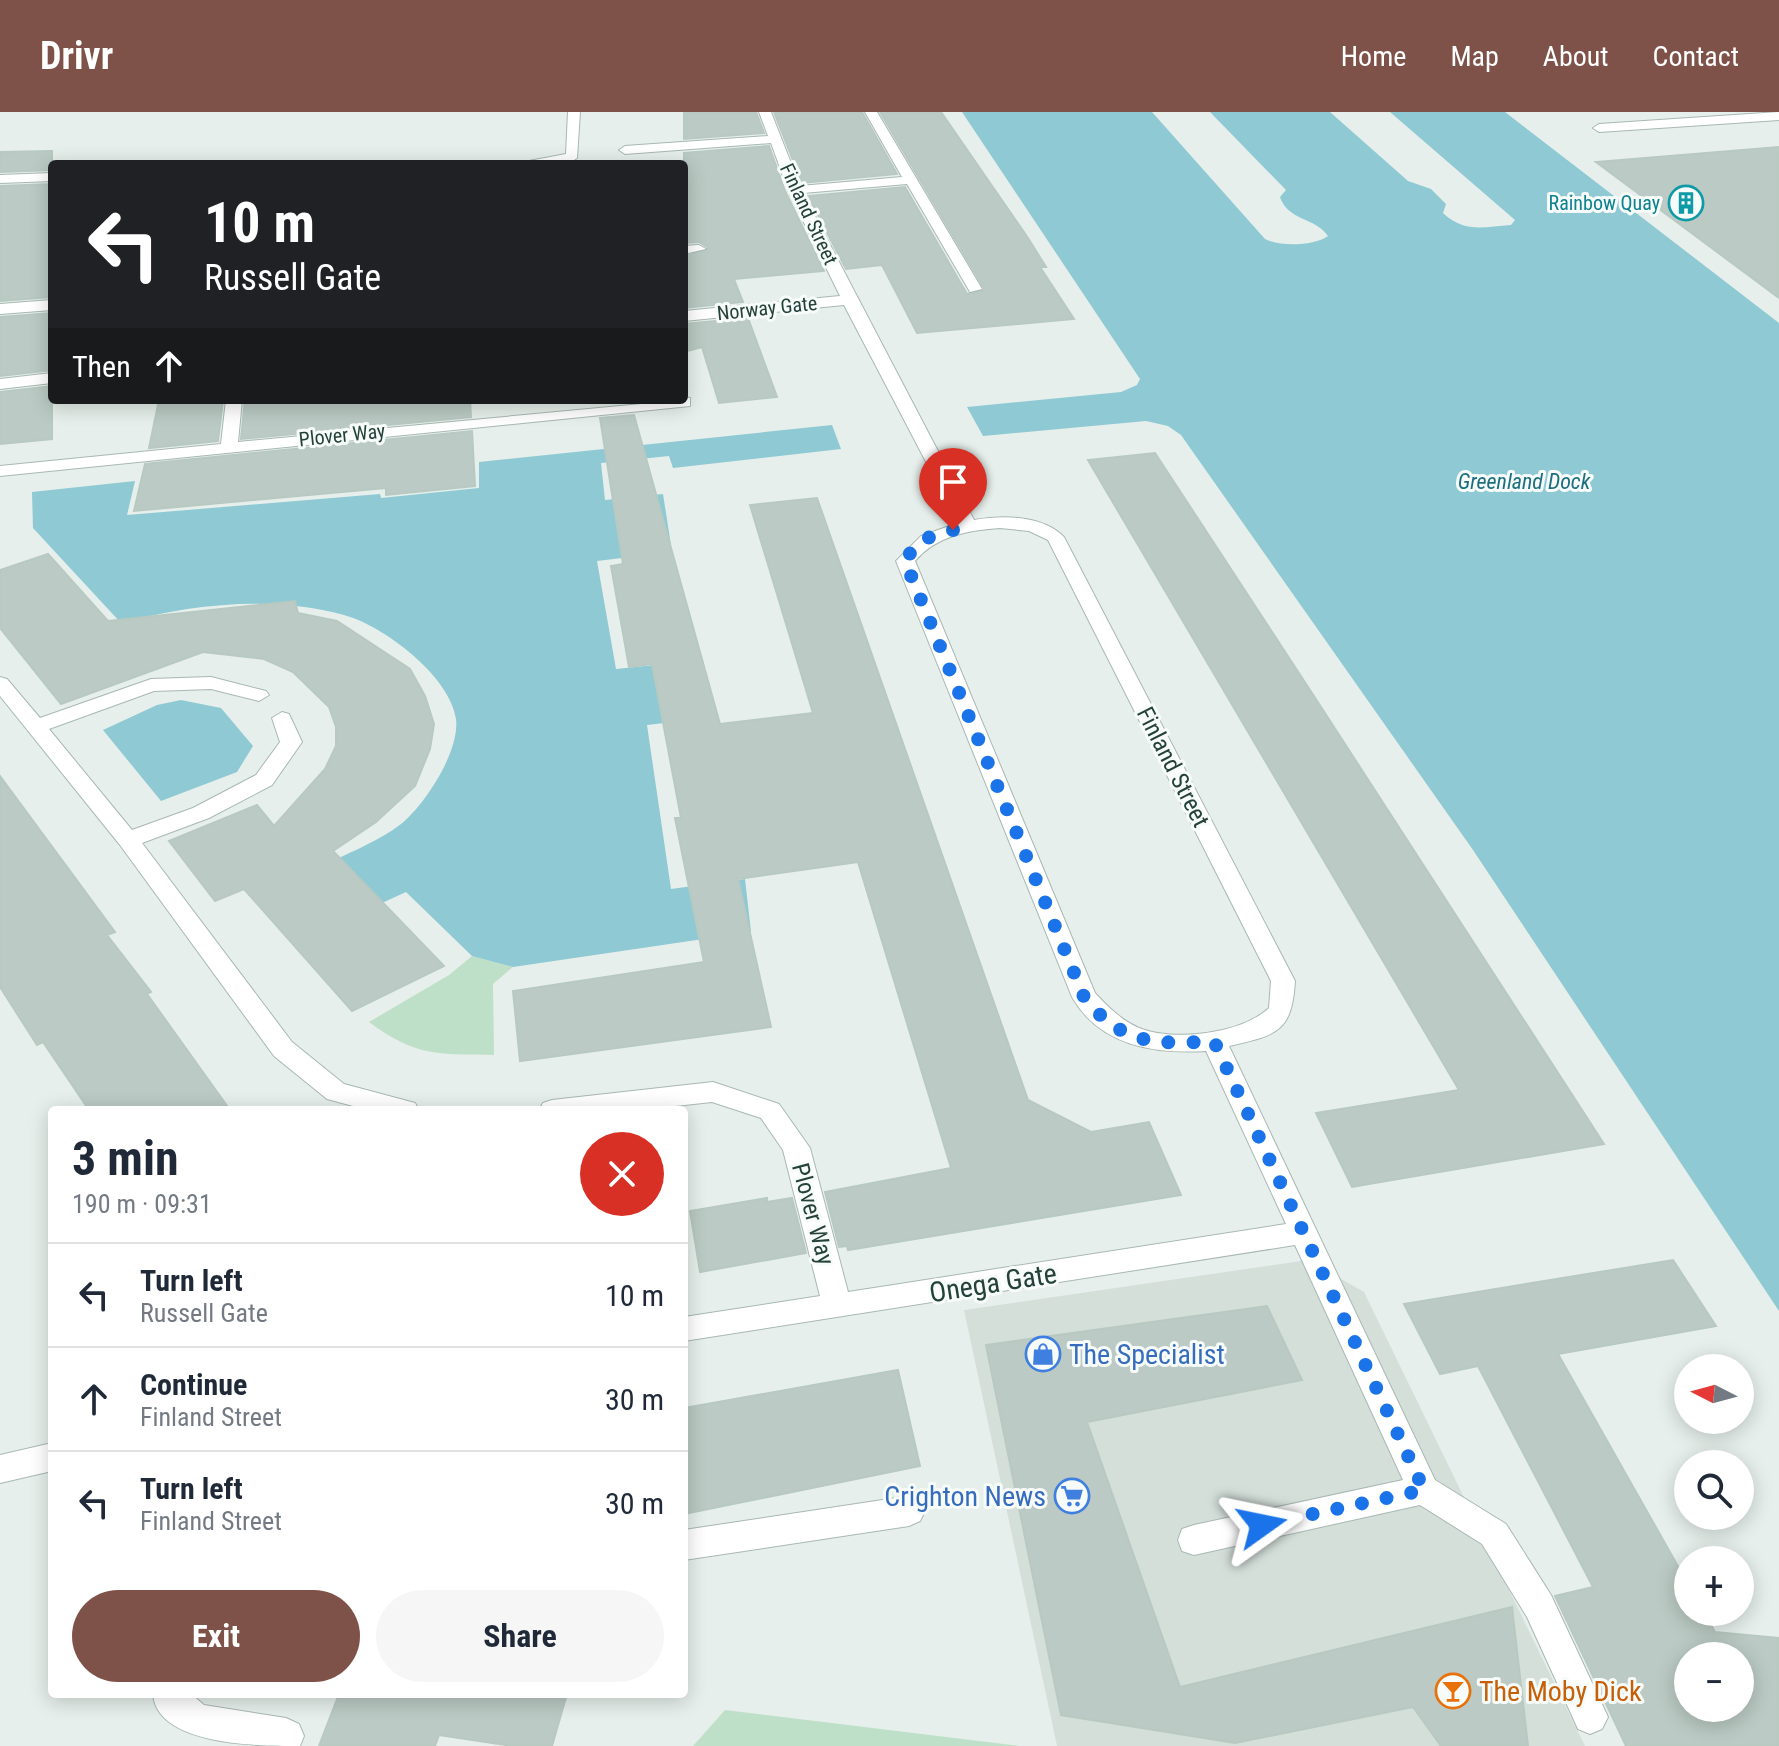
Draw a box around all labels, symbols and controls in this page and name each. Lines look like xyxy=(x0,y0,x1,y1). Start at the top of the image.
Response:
text: Drivr xyxy=(40,34,113,78)
text: Home xyxy=(1341,40,1406,73)
text: Map xyxy=(1450,40,1499,73)
text: About xyxy=(1543,40,1609,73)
text: Contact xyxy=(1653,40,1739,73)
street label: Finland Street xyxy=(775,159,843,269)
building icon: Rainbow Quay xyxy=(1667,184,1705,222)
text: 10 m xyxy=(204,190,315,256)
place label: Rainbow Quay xyxy=(1549,191,1660,215)
icon: left xyxy=(72,192,176,296)
text: Russell Gate xyxy=(204,257,381,299)
street label: Norway Gate xyxy=(716,291,818,325)
icon: ahead xyxy=(147,344,191,388)
text: Then xyxy=(72,349,131,384)
street label: Plover Way xyxy=(298,419,386,451)
pin xyxy=(919,448,987,530)
icon: arrive xyxy=(931,460,975,504)
water label: Greenland Dock xyxy=(1458,469,1591,494)
street label: Finland Street xyxy=(1131,702,1215,832)
text: 3 min xyxy=(72,1130,179,1187)
button: close xyxy=(580,1132,664,1216)
street label: Plover Way xyxy=(786,1160,840,1268)
text: 190 m · 09:31 xyxy=(72,1189,212,1219)
street label: Onega Gate xyxy=(927,1257,1059,1309)
text: Turn left xyxy=(140,1263,243,1298)
icon: left xyxy=(72,1273,116,1317)
text: 10 m xyxy=(605,1278,664,1313)
text: Russell Gate xyxy=(140,1298,268,1328)
shop icon: The Specialist xyxy=(1024,1335,1062,1373)
place label: The Specialist xyxy=(1069,1338,1225,1371)
north arrow xyxy=(1674,1354,1754,1434)
map controls xyxy=(1674,1354,1754,1722)
text: Continue xyxy=(140,1367,247,1402)
icon: ahead xyxy=(72,1377,116,1421)
text: 30 m xyxy=(605,1382,664,1417)
text: Finland Street xyxy=(140,1402,282,1432)
button: search xyxy=(1674,1450,1754,1530)
text: Turn left xyxy=(140,1471,243,1506)
supermarket icon: Crighton News xyxy=(1053,1477,1091,1515)
place label: Crighton News xyxy=(884,1480,1046,1513)
icon: left xyxy=(72,1481,116,1525)
position arrow xyxy=(1220,1483,1304,1567)
text: 30 m xyxy=(605,1486,664,1521)
text: Finland Street xyxy=(140,1506,282,1536)
button: + xyxy=(1674,1546,1754,1626)
button: Exit xyxy=(72,1590,360,1682)
button: Share xyxy=(376,1590,664,1682)
button: − xyxy=(1674,1642,1754,1722)
bar icon: The Moby Dick xyxy=(1434,1672,1472,1710)
place label: The Moby Dick xyxy=(1479,1675,1642,1708)

